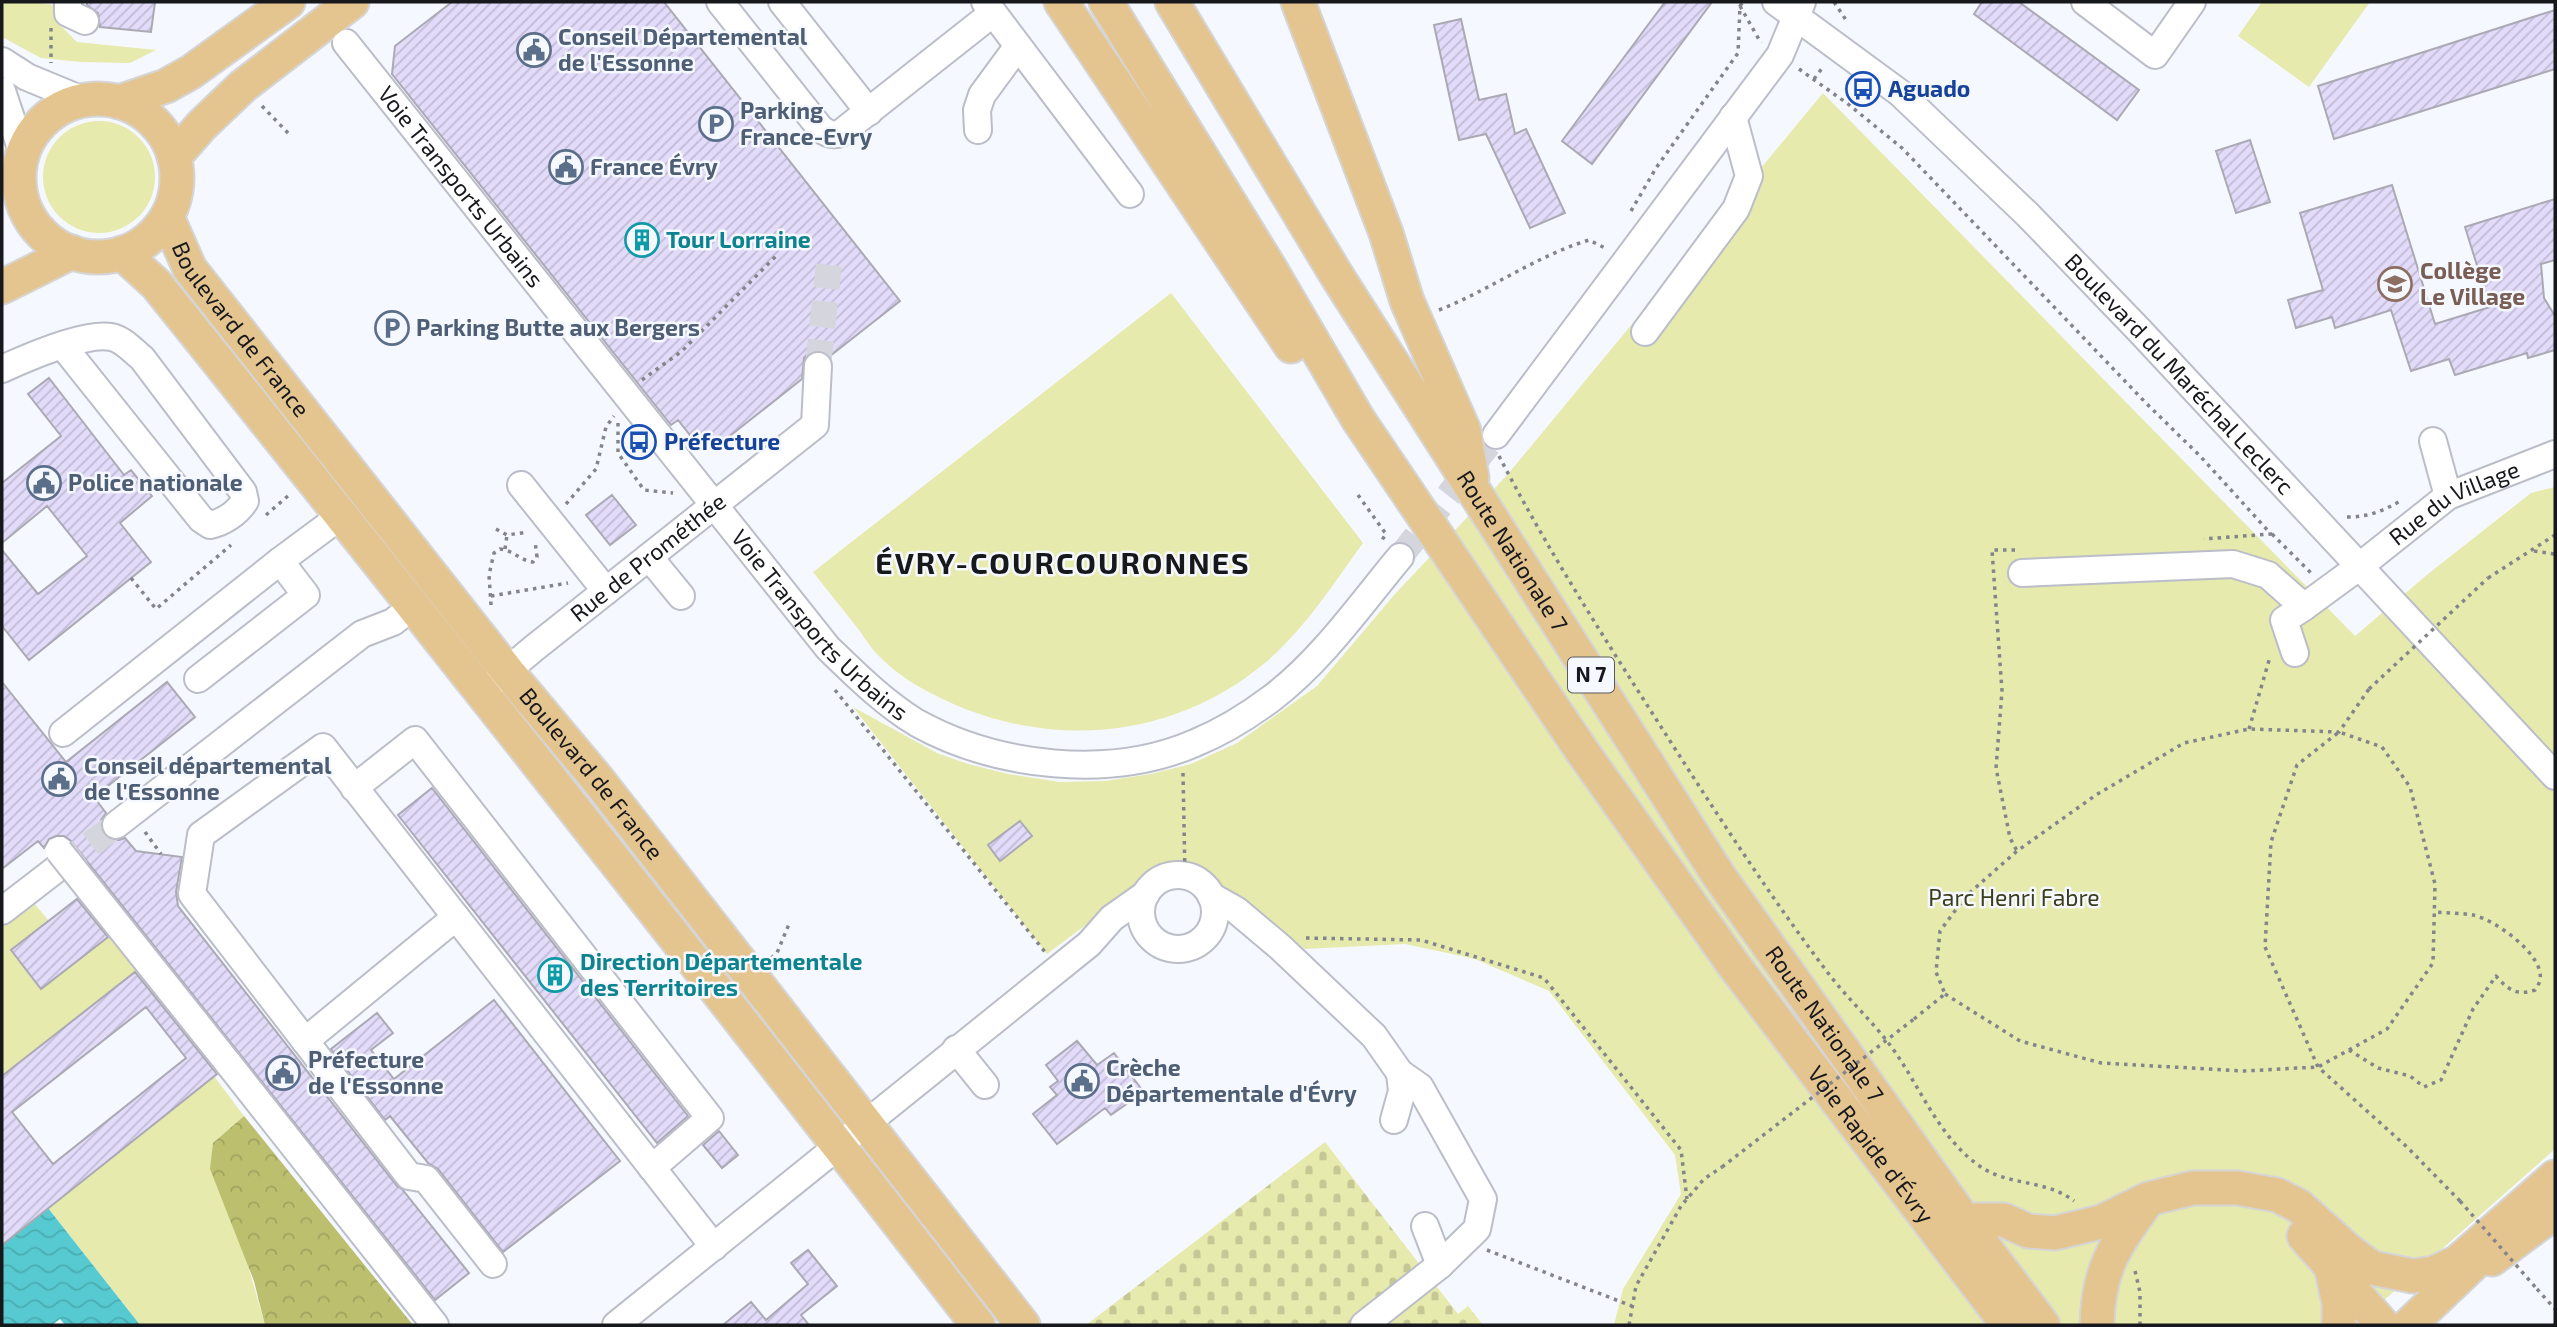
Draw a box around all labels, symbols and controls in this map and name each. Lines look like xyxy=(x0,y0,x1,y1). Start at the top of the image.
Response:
place label: Conseil Départemental de l'Essonne xyxy=(558,22,808,76)
public building icon: Conseil Départemental de l'Essonne xyxy=(515,31,553,69)
bus stop icon: Aguado xyxy=(1844,70,1882,108)
place label: Aguado xyxy=(1888,74,1970,102)
street label: Voie Transports Urbains xyxy=(373,80,550,293)
place label: Parking France-Evry xyxy=(740,96,872,150)
parking icon: Parking France-Evry xyxy=(697,105,735,143)
public building icon: France Évry xyxy=(547,148,585,186)
place label: France Évry xyxy=(590,152,718,180)
building icon: Tour Lorraine xyxy=(623,221,661,259)
place label: Tour Lorraine xyxy=(666,225,811,253)
street label: Boulevard de France xyxy=(167,237,316,422)
street label: Boulevard du Maréchal Leclerc xyxy=(2060,247,2300,500)
place label: Collège Le Village xyxy=(2420,256,2525,310)
school or university icon: Collège Le Village xyxy=(2376,265,2414,303)
parking icon: Parking Butte aux Bergers xyxy=(373,309,411,347)
place label: Parking Butte aux Bergers xyxy=(416,313,700,341)
bus stop icon: Préfecture xyxy=(620,423,658,461)
place label: Préfecture xyxy=(664,427,780,455)
street label: Rue du Village xyxy=(2383,454,2523,551)
public building icon: Police nationale xyxy=(25,464,63,502)
street label: Route Nationale 7 xyxy=(1451,465,1575,636)
place label: Police nationale xyxy=(68,468,243,496)
street label: Rue de Prométhée xyxy=(564,487,731,627)
street label: Voie Transports Urbains xyxy=(726,523,914,726)
district label: ÉVRY-COURCOURONNES xyxy=(875,544,1251,580)
road number: N 7 xyxy=(1568,658,1614,692)
street label: Boulevard de France xyxy=(514,682,670,865)
place label: Conseil départemental de l'Essonne xyxy=(84,751,332,805)
public building icon: Conseil départemental de l'Essonne xyxy=(40,760,78,798)
park label: Parc Henri Fabre xyxy=(1928,883,2100,911)
street label: Route Nationale 7 xyxy=(1760,940,1891,1107)
place label: Direction Départementale des Territoires xyxy=(580,947,862,1001)
building icon: Direction Départementale des Territoires xyxy=(536,956,574,994)
place label: Préfecture de l'Essonne xyxy=(308,1045,444,1099)
place label: Crèche Départementale d'Évry xyxy=(1106,1053,1357,1107)
public building icon: Préfecture de l'Essonne xyxy=(264,1054,302,1092)
street label: Voie Rapide d'Évry xyxy=(1803,1060,1940,1228)
public building icon: Crèche Départementale d'Évry xyxy=(1063,1062,1101,1100)

